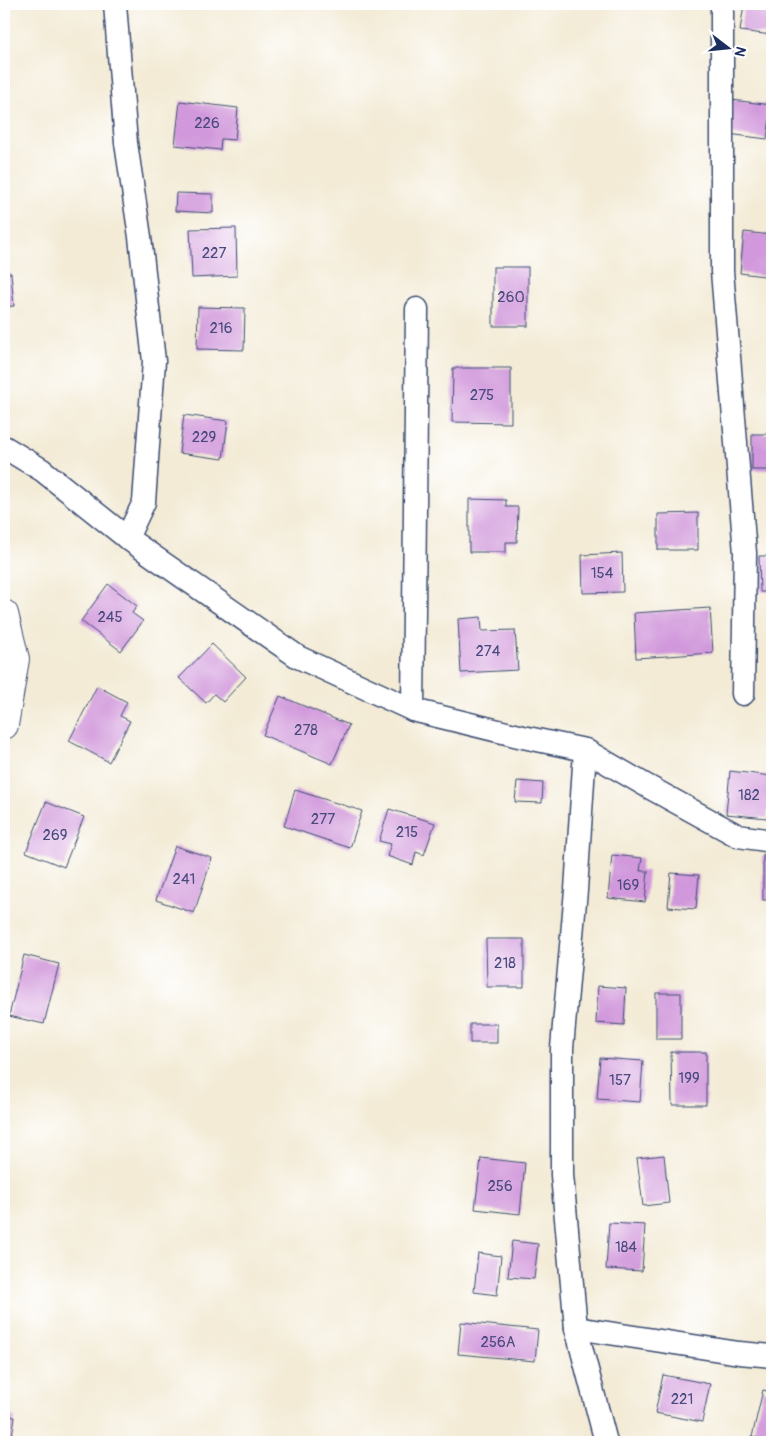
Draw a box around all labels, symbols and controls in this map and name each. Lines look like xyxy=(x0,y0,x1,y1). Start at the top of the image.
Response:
north arrow xyxy=(704,22,754,72)
text: N xyxy=(731,45,749,58)
house number: 226 xyxy=(194,114,220,133)
house number: 227 xyxy=(202,244,226,263)
house number: 260 xyxy=(497,288,525,307)
house number: 216 xyxy=(210,319,232,338)
house number: 275 xyxy=(470,386,494,405)
house number: 229 xyxy=(192,428,216,447)
house number: 154 xyxy=(591,564,614,583)
house number: 245 xyxy=(97,608,123,627)
house number: 274 xyxy=(475,642,501,661)
house number: 278 xyxy=(294,721,318,740)
house number: 182 xyxy=(738,786,760,805)
house number: 277 xyxy=(311,810,335,829)
house number: 215 xyxy=(396,823,418,842)
house number: 269 xyxy=(43,826,67,845)
house number: 241 xyxy=(173,870,195,889)
house number: 169 xyxy=(617,876,639,895)
house number: 218 xyxy=(494,954,516,973)
house number: 199 xyxy=(678,1069,700,1088)
house number: 157 xyxy=(609,1071,631,1090)
house number: 256 xyxy=(487,1177,513,1196)
house number: 184 xyxy=(615,1238,637,1257)
house number: 256A xyxy=(481,1333,516,1352)
house number: 221 xyxy=(671,1390,693,1409)

